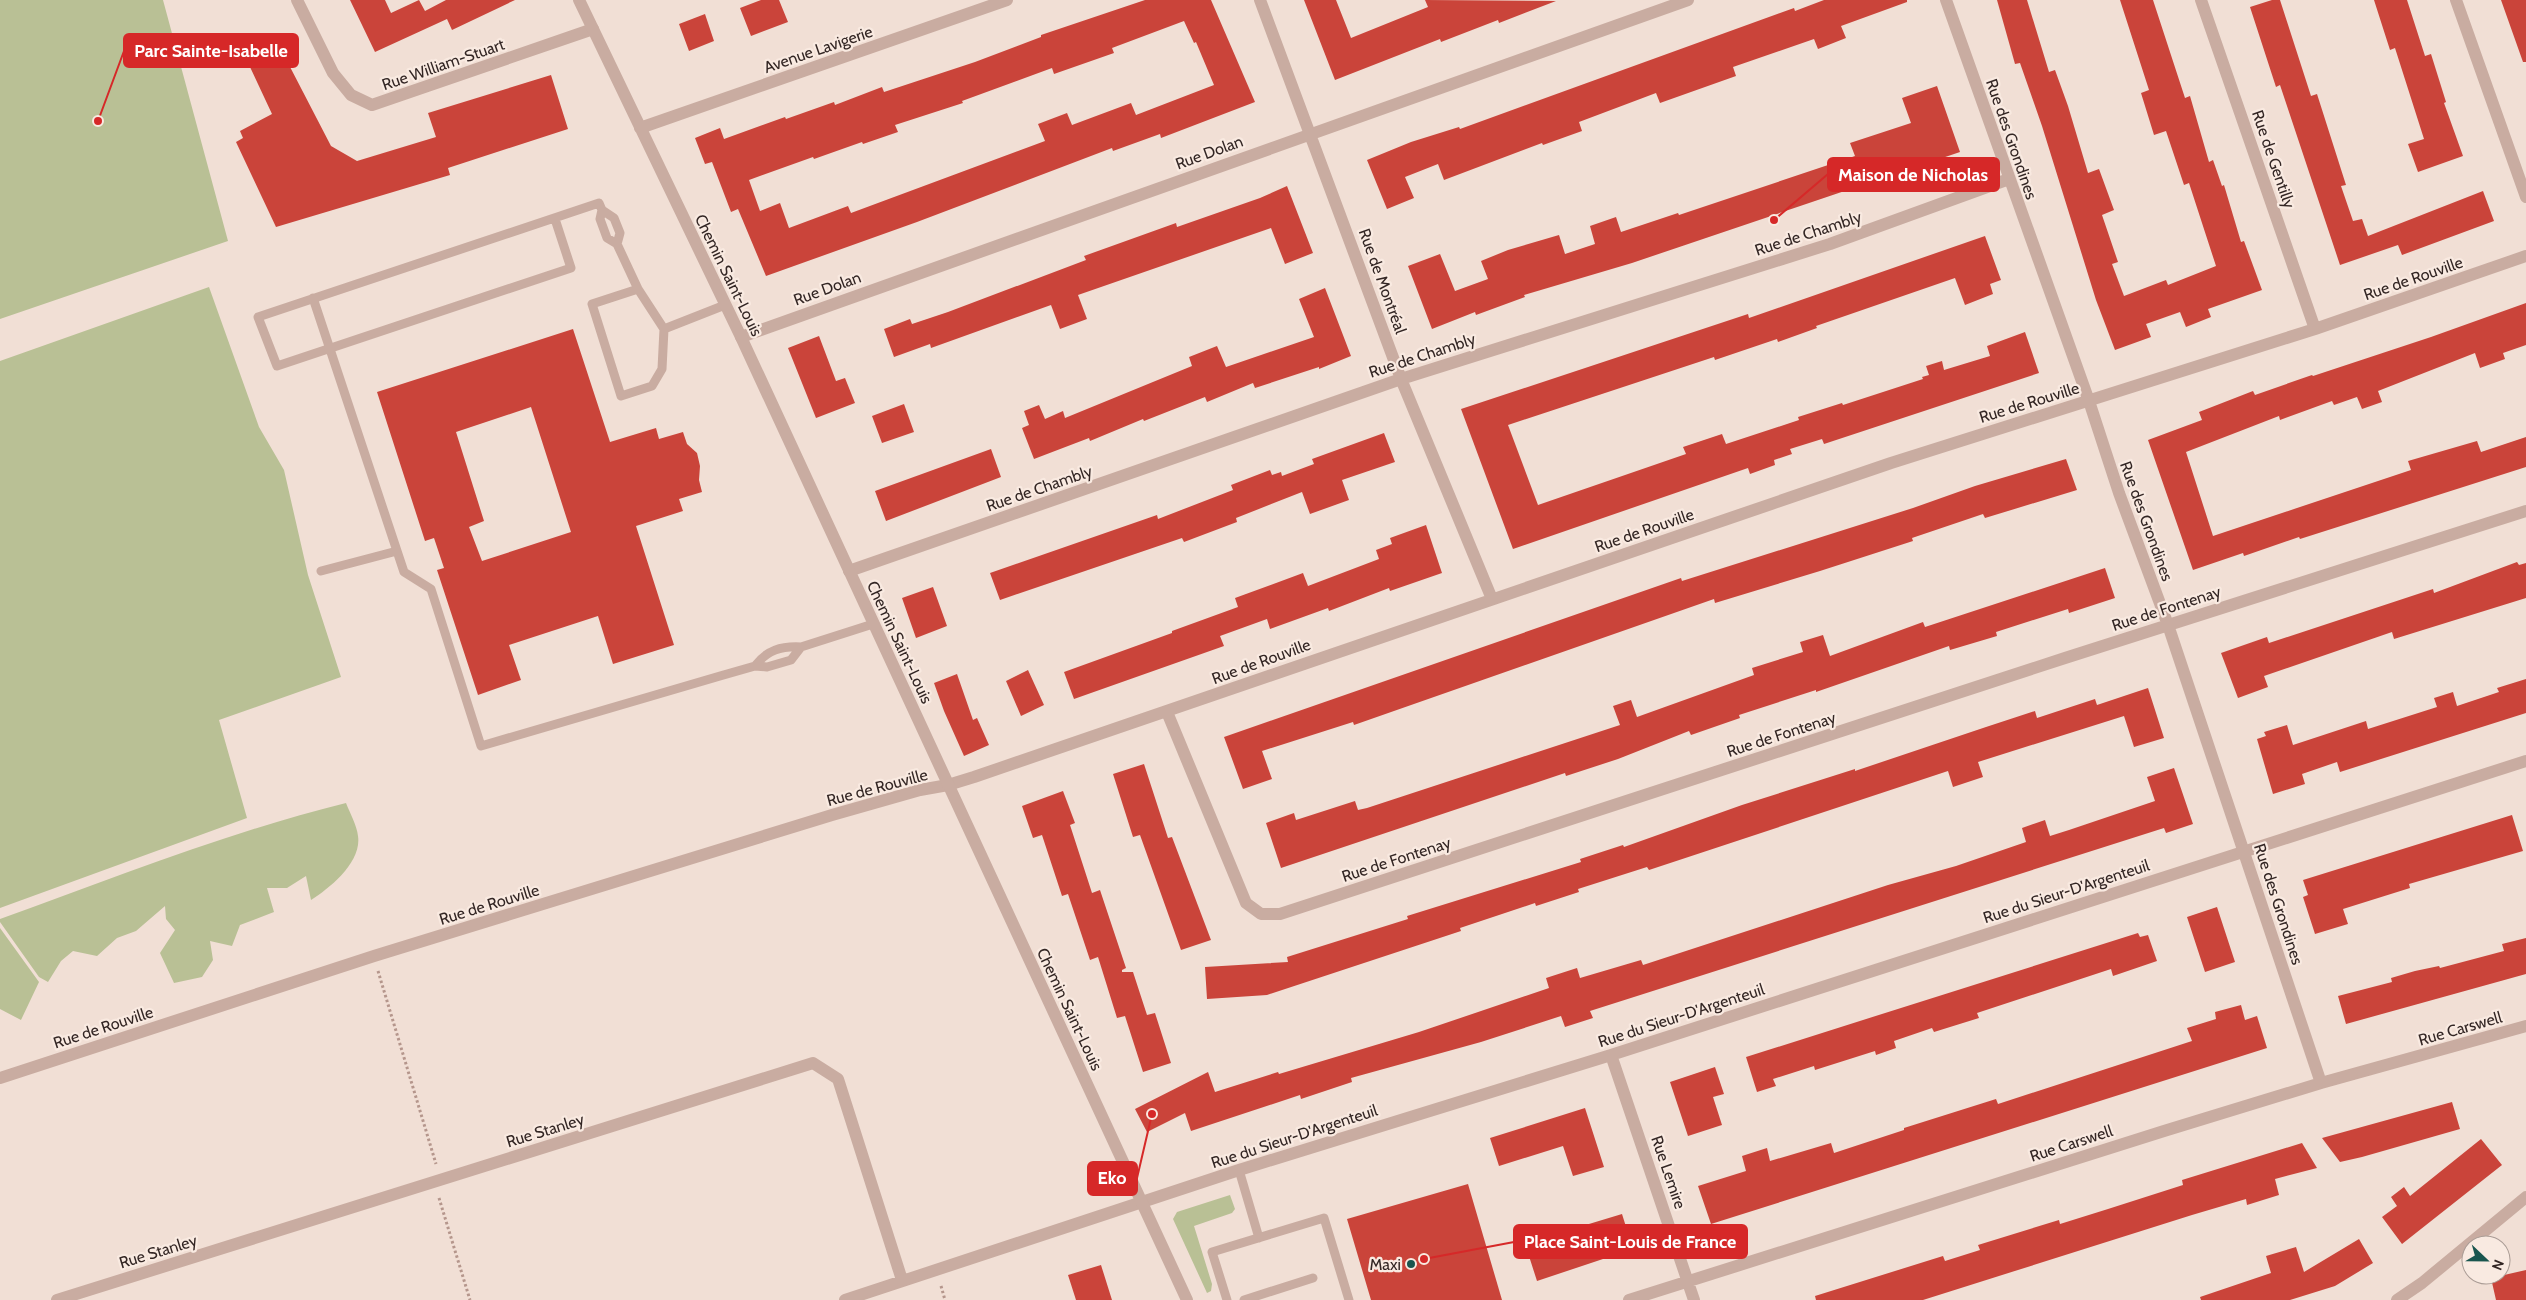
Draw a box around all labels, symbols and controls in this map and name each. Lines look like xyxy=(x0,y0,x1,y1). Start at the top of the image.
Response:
street label: Avenue Lavigerie xyxy=(761,22,875,77)
callout: Parc Sainte-Isabelle xyxy=(124,34,298,67)
street label: Rue William-Stuart xyxy=(379,34,507,94)
text: Parc Sainte-Isabelle xyxy=(134,40,288,62)
street label: Rue des Grondines xyxy=(1982,76,2041,202)
street label: Rue de Gentilly xyxy=(2248,108,2299,211)
street label: Rue Dolan xyxy=(1173,131,1246,173)
callout: Maison de Nicholas xyxy=(1828,158,1999,191)
text: Maison de Nicholas xyxy=(1838,164,1988,186)
street label: Rue de Chambly xyxy=(1752,207,1864,260)
street label: Chemin Saint-Louis xyxy=(691,211,766,340)
street label: Rue de Montréal xyxy=(1355,226,1410,337)
street label: Rue de Rouville xyxy=(2361,253,2465,304)
street label: Rue Dolan xyxy=(791,267,864,309)
street label: Rue de Chambly xyxy=(1366,329,1478,382)
street label: Rue de Rouville xyxy=(1977,378,2082,427)
street label: Rue des Grondines xyxy=(2116,459,2177,584)
street label: Rue de Chambly xyxy=(984,461,1095,516)
street label: Rue de Rouville xyxy=(1592,505,1696,556)
street label: Chemin Saint-Louis xyxy=(863,578,936,707)
street label: Rue de Fontenay xyxy=(2109,582,2223,635)
street label: Rue de Rouville xyxy=(1209,635,1313,688)
street label: Rue de Fontenay xyxy=(1724,708,1838,761)
street label: Rue de Rouville xyxy=(825,765,930,810)
street label: Rue de Fontenay xyxy=(1339,833,1453,886)
street label: Rue des Grondines xyxy=(2250,841,2307,967)
street label: Rue du Sieur-D'Argenteuil xyxy=(1981,856,2152,927)
street label: Rue de Rouville xyxy=(437,880,542,929)
street label: Chemin Saint-Louis xyxy=(1033,945,1106,1074)
street label: Rue du Sieur-D'Argenteuil xyxy=(1596,980,1767,1051)
street label: Rue de Rouville xyxy=(51,1002,155,1053)
street label: Rue Carswell xyxy=(2416,1007,2504,1049)
street label: Rue du Sieur-D'Argenteuil xyxy=(1209,1101,1380,1172)
street label: Rue Stanley xyxy=(504,1110,586,1151)
street label: Rue Carswell xyxy=(2027,1121,2115,1166)
street label: Rue Lemire xyxy=(1647,1133,1690,1211)
callout: Eko xyxy=(1088,1162,1137,1195)
text: Eko xyxy=(1098,1167,1126,1189)
callout: Place Saint-Louis de France xyxy=(1514,1225,1747,1258)
street label: Rue Stanley xyxy=(117,1231,199,1272)
text: Place Saint-Louis de France xyxy=(1524,1231,1736,1253)
north arrow xyxy=(2461,1235,2511,1285)
place label: Maxi xyxy=(1369,1255,1401,1274)
text: N xyxy=(2488,1257,2508,1273)
marker: Maxi xyxy=(1405,1258,1417,1270)

